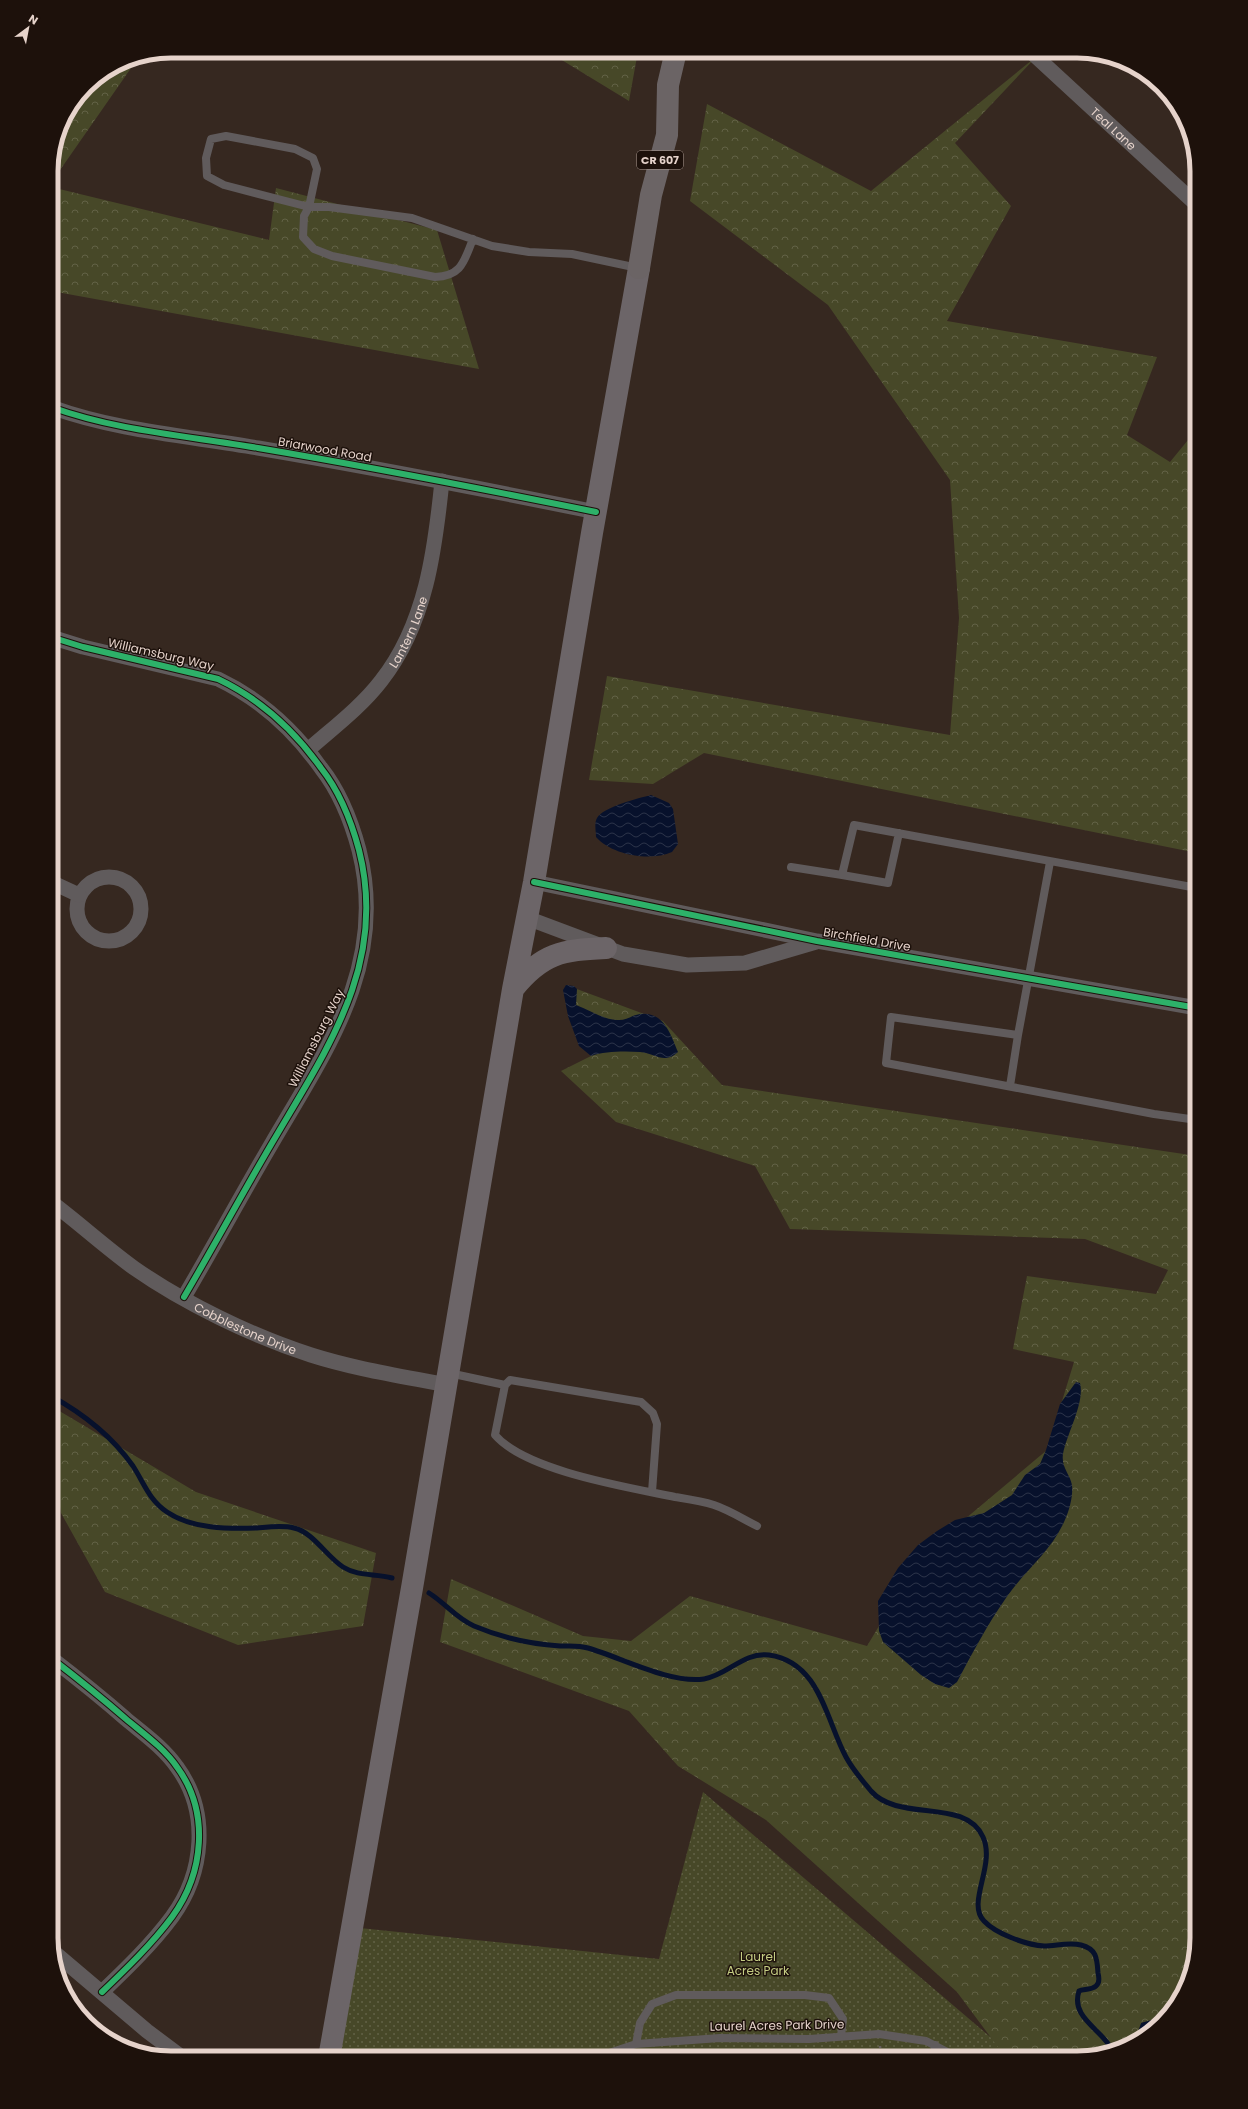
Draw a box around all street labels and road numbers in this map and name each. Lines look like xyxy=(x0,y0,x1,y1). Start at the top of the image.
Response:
street label: Teal Lane xyxy=(1087,103,1140,154)
road number: CR 607 xyxy=(637,151,683,169)
street label: Briarwood Road xyxy=(277,432,373,466)
street label: Lantern Lane xyxy=(384,594,431,671)
street label: Williamsburg Way xyxy=(106,634,216,675)
street label: Birchfield Drive xyxy=(822,923,912,955)
street label: Williamsburg Way xyxy=(284,986,348,1090)
street label: Cobblestone Drive xyxy=(191,1298,299,1358)
street label: Laurel Acres Park Drive xyxy=(709,2015,845,2035)

